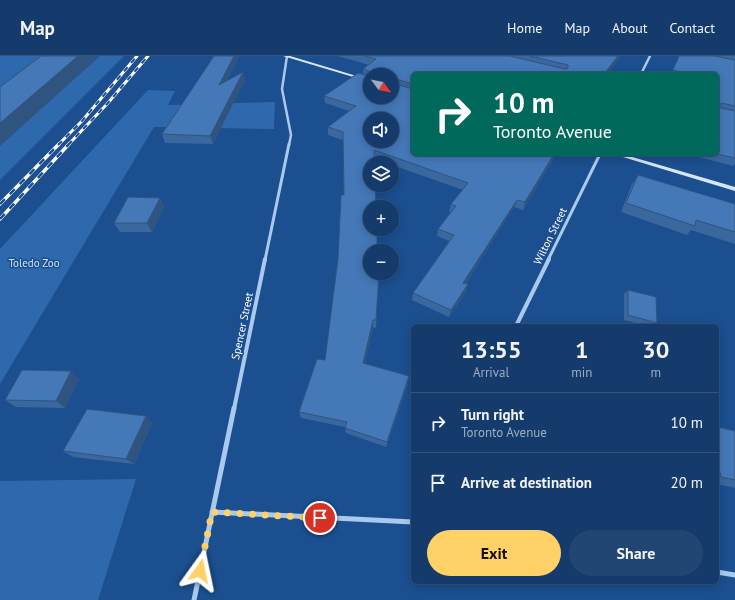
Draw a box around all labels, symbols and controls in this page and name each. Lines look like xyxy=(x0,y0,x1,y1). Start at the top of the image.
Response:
text: Map xyxy=(20,16,55,40)
text: Home xyxy=(507,19,542,37)
text: Map xyxy=(564,19,590,37)
text: About xyxy=(612,19,648,37)
text: Contact xyxy=(670,19,715,37)
north arrow xyxy=(363,68,399,104)
map controls xyxy=(363,68,399,280)
text: 10 m xyxy=(493,84,554,121)
icon: right xyxy=(427,88,479,140)
button: sound xyxy=(363,112,399,148)
text: Toronto Avenue xyxy=(493,120,612,143)
button: layers xyxy=(363,156,399,192)
button: + xyxy=(363,200,399,236)
street label: Wilton Street xyxy=(530,205,570,267)
button: − xyxy=(363,244,399,280)
park label: Toledo Zoo xyxy=(8,256,60,270)
street label: Spencer Street xyxy=(228,291,256,361)
text: 13:55 xyxy=(461,334,522,365)
text: 1 xyxy=(575,334,589,365)
text: 30 xyxy=(642,334,669,365)
text: Arrival xyxy=(473,364,509,381)
text: min xyxy=(571,364,592,381)
text: m xyxy=(650,364,661,381)
text: Turn right xyxy=(461,405,524,424)
icon: right xyxy=(427,412,449,434)
text: 10 m xyxy=(670,413,703,432)
text: Toronto Avenue xyxy=(461,424,547,441)
icon: arrive xyxy=(427,472,449,494)
text: Arrive at destination xyxy=(461,473,592,492)
text: 20 m xyxy=(670,473,703,492)
pin xyxy=(303,501,337,535)
icon: arrive xyxy=(309,507,331,529)
button: Exit xyxy=(427,530,561,576)
button: Share xyxy=(569,530,703,576)
position arrow xyxy=(179,550,221,592)

